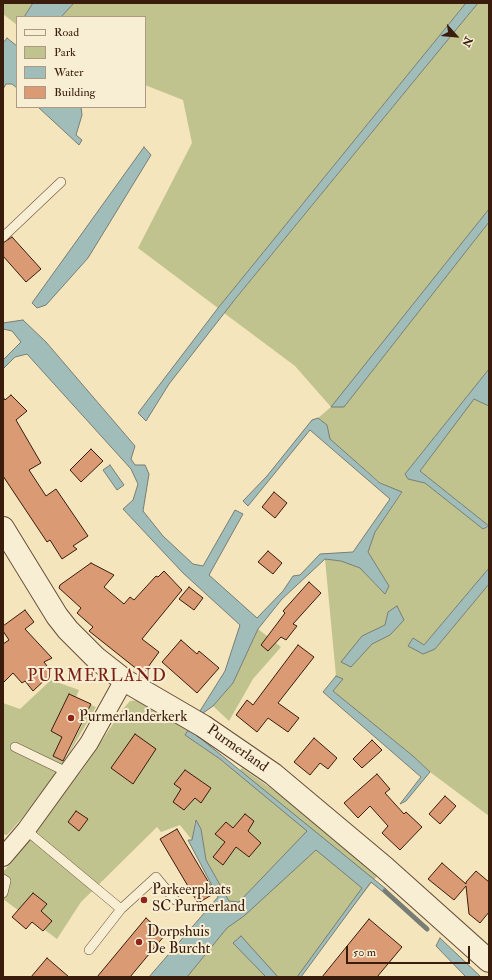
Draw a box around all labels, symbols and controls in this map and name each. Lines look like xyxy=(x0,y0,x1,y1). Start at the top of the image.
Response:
legend xyxy=(16,16,146,108)
north arrow xyxy=(436,16,476,56)
text: Road xyxy=(54,25,79,40)
text: N xyxy=(459,34,475,49)
text: Park xyxy=(54,45,76,60)
text: Water xyxy=(54,65,83,80)
text: Building xyxy=(54,85,95,100)
district label: PURMERLAND xyxy=(27,667,167,687)
place label: Purmerlanderkerk xyxy=(79,709,187,727)
marker: Purmerlanderkerk xyxy=(66,713,76,723)
street label: Purmerland xyxy=(203,721,271,777)
place label: Parkeerplaats SC Purmerland xyxy=(152,882,245,917)
marker: Parkeerplaats SC Purmerland xyxy=(139,895,149,905)
place label: Dorpshuis De Burcht xyxy=(147,924,210,959)
marker: Dorpshuis De Burcht xyxy=(134,937,144,947)
scale bar xyxy=(348,938,472,964)
text: 50 m xyxy=(353,945,376,960)

